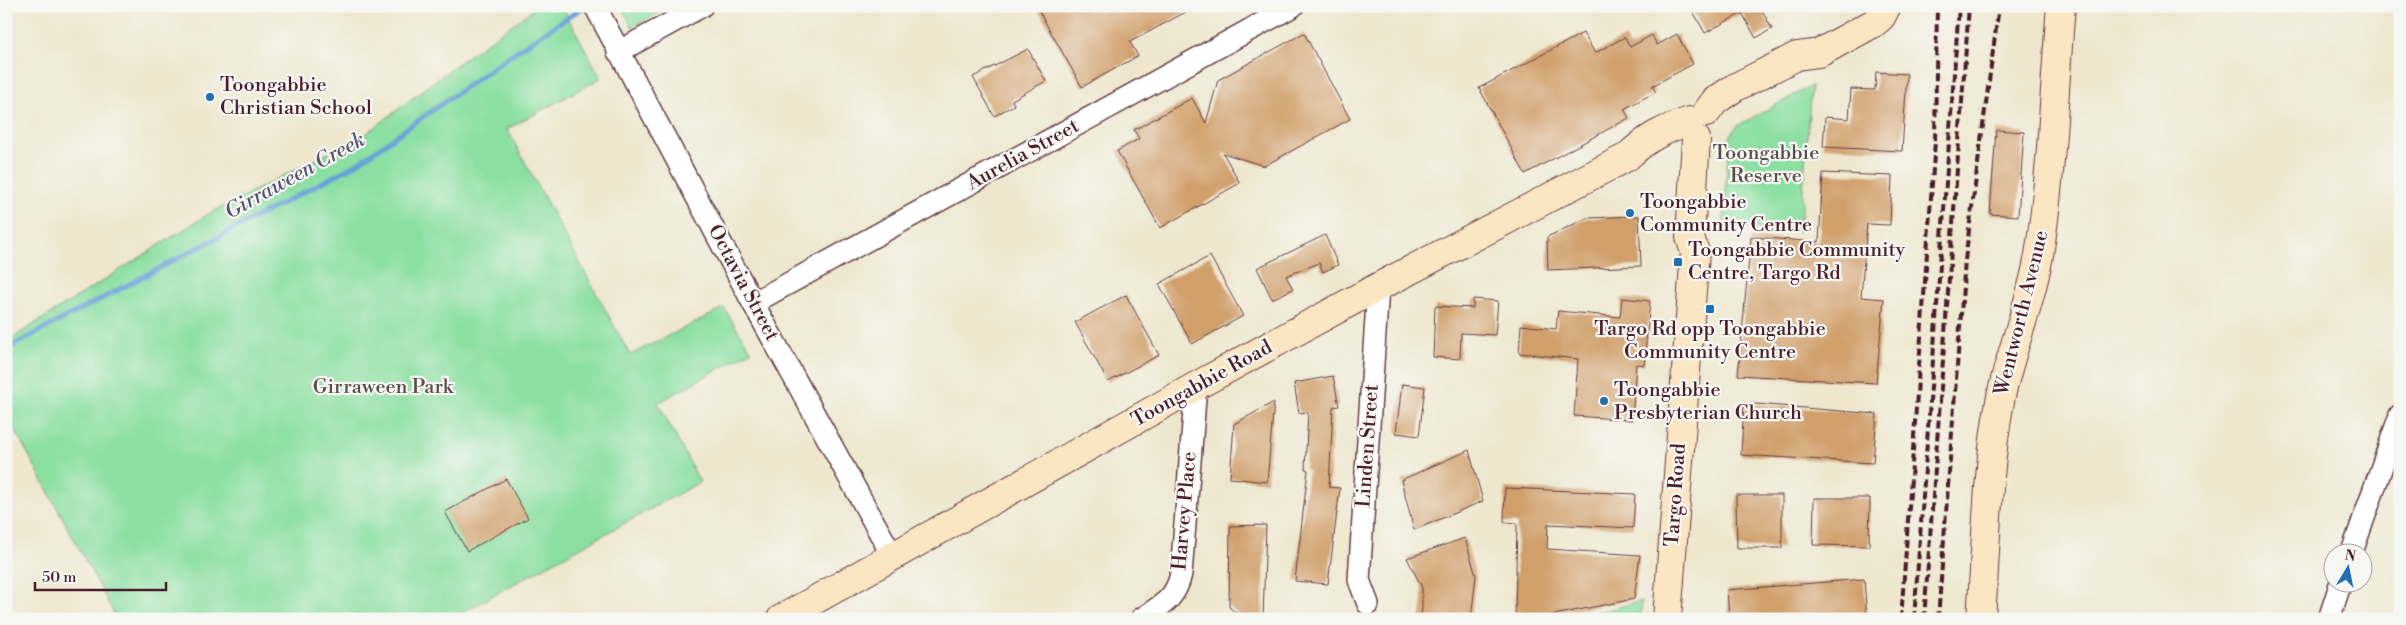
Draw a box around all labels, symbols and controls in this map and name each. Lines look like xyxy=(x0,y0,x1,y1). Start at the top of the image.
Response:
place label: Toongabbie Christian School xyxy=(220,73,372,121)
marker: Toongabbie Christian School xyxy=(204,91,216,103)
street label: Aurelia Street xyxy=(962,114,1084,197)
water label: Girraween Creek xyxy=(220,127,370,225)
park label: Toongabbie Reserve xyxy=(1713,141,1819,189)
place label: Toongabbie Community Centre xyxy=(1640,190,1812,238)
marker: Toongabbie Community Centre xyxy=(1624,207,1636,219)
street label: Octavia Street xyxy=(702,221,784,345)
street label: Wentworth Avenue xyxy=(1989,228,2055,399)
place label: Toongabbie Community Centre, Targo Rd xyxy=(1688,238,1906,286)
marker: Toongabbie Community Centre, Targo Rd xyxy=(1672,256,1684,268)
marker: Targo Rd opp Toongabbie Community Centre xyxy=(1704,303,1716,315)
place label: Targo Rd opp Toongabbie Community Centre xyxy=(1594,317,1826,365)
street label: Toongabbie Road xyxy=(1127,335,1277,433)
park label: Girraween Park xyxy=(313,375,455,400)
place label: Toongabbie Presbyterian Church xyxy=(1614,378,1802,426)
street label: Linden Street xyxy=(1351,383,1385,509)
marker: Toongabbie Presbyterian Church xyxy=(1598,395,1610,407)
street label: Targo Road xyxy=(1660,442,1692,548)
street label: Harvey Place xyxy=(1167,451,1203,571)
north arrow xyxy=(2324,542,2374,592)
text: N xyxy=(2343,546,2357,566)
scale bar xyxy=(35,560,166,592)
text: 50 m xyxy=(42,568,76,587)

